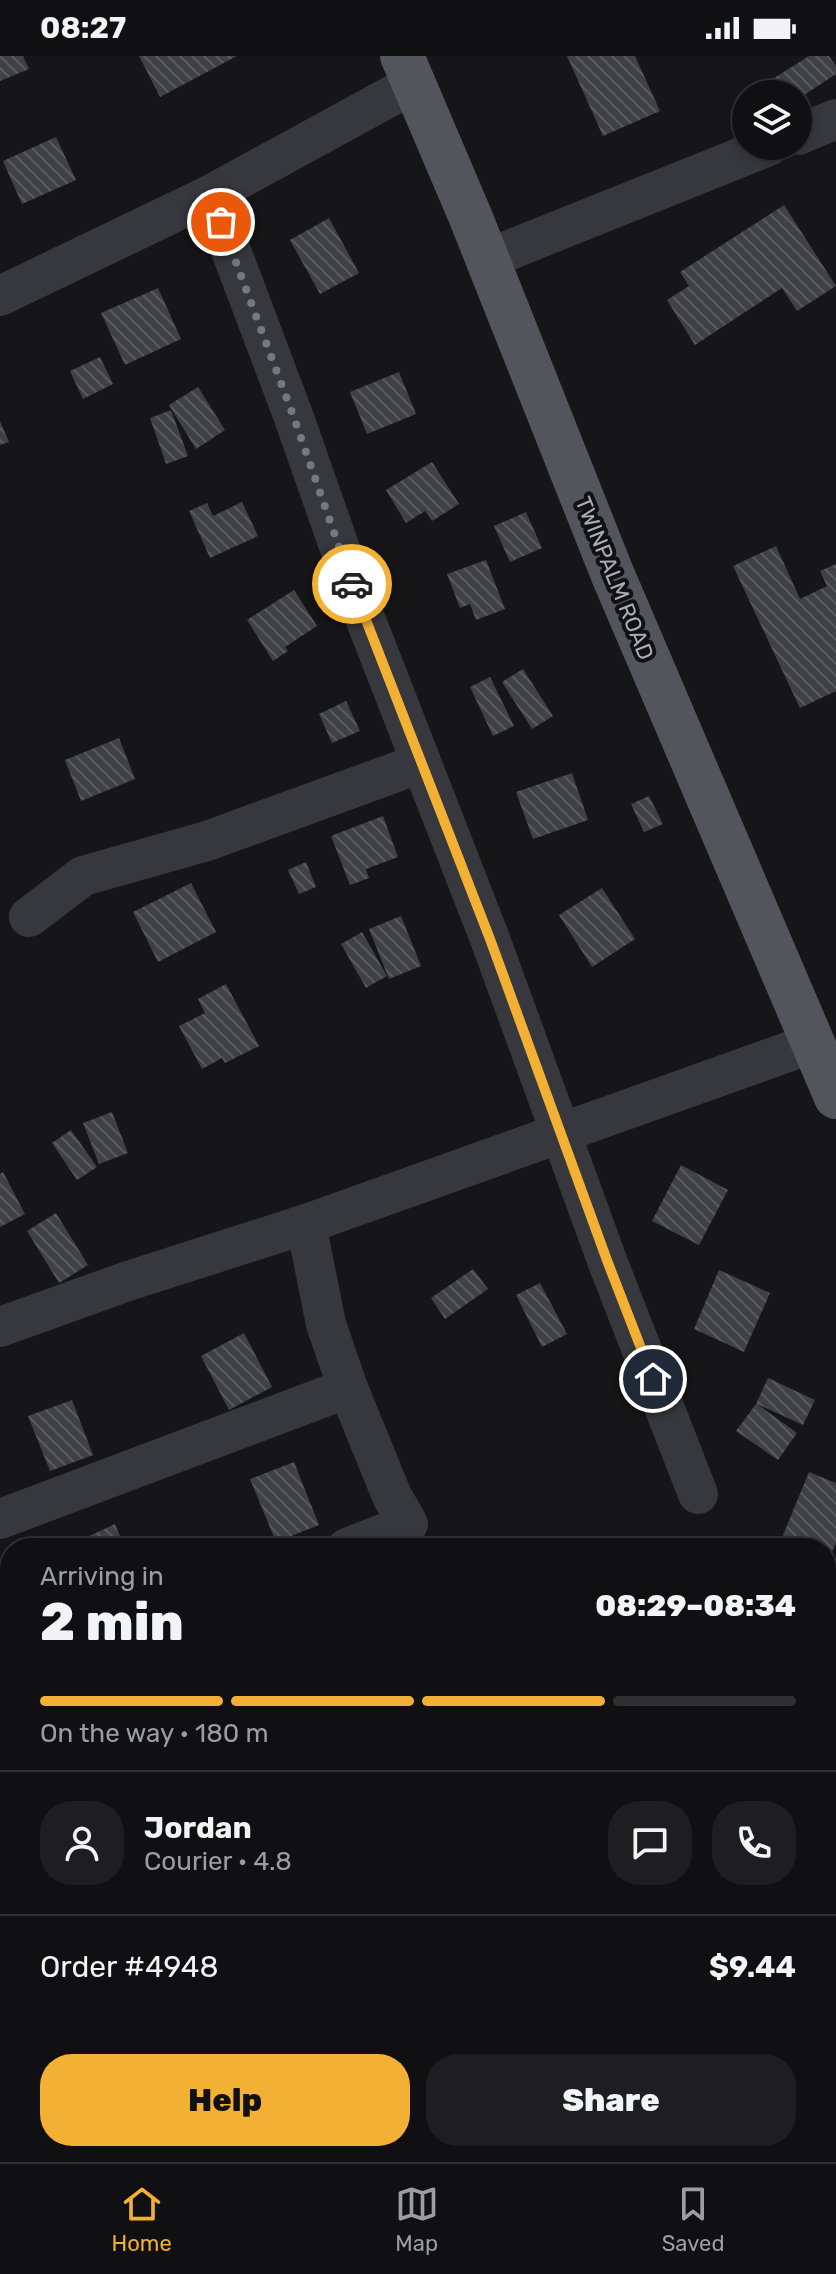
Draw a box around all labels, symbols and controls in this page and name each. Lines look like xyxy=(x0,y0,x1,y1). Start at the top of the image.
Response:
text: 08:27 xyxy=(40,10,126,46)
map controls xyxy=(732,80,812,160)
button: layers xyxy=(732,80,812,160)
pin xyxy=(187,188,255,256)
icon: bag xyxy=(199,200,243,244)
street label: TWINPALM ROAD xyxy=(569,493,660,664)
courier xyxy=(312,544,392,624)
icon: car xyxy=(330,562,374,606)
pin xyxy=(619,1345,687,1413)
icon: home xyxy=(631,1357,675,1401)
text: Arriving in xyxy=(40,1561,164,1592)
text: 08:29–08:34 xyxy=(595,1588,796,1624)
text: 2 min xyxy=(40,1591,184,1653)
text: On the way · 180 m xyxy=(40,1718,269,1749)
button: person xyxy=(40,1801,124,1885)
button: chat xyxy=(608,1801,692,1885)
button: phone xyxy=(712,1801,796,1885)
text: Jordan xyxy=(144,1810,252,1846)
text: Courier · 4.8 xyxy=(144,1846,292,1877)
text: Order #4948 xyxy=(40,1949,218,1985)
text: $9.44 xyxy=(709,1949,796,1985)
button: Help xyxy=(40,2054,410,2146)
button: Share xyxy=(426,2054,796,2146)
tab: Home xyxy=(111,2182,172,2257)
tab: Map xyxy=(395,2182,439,2257)
tab: Saved xyxy=(662,2182,724,2257)

